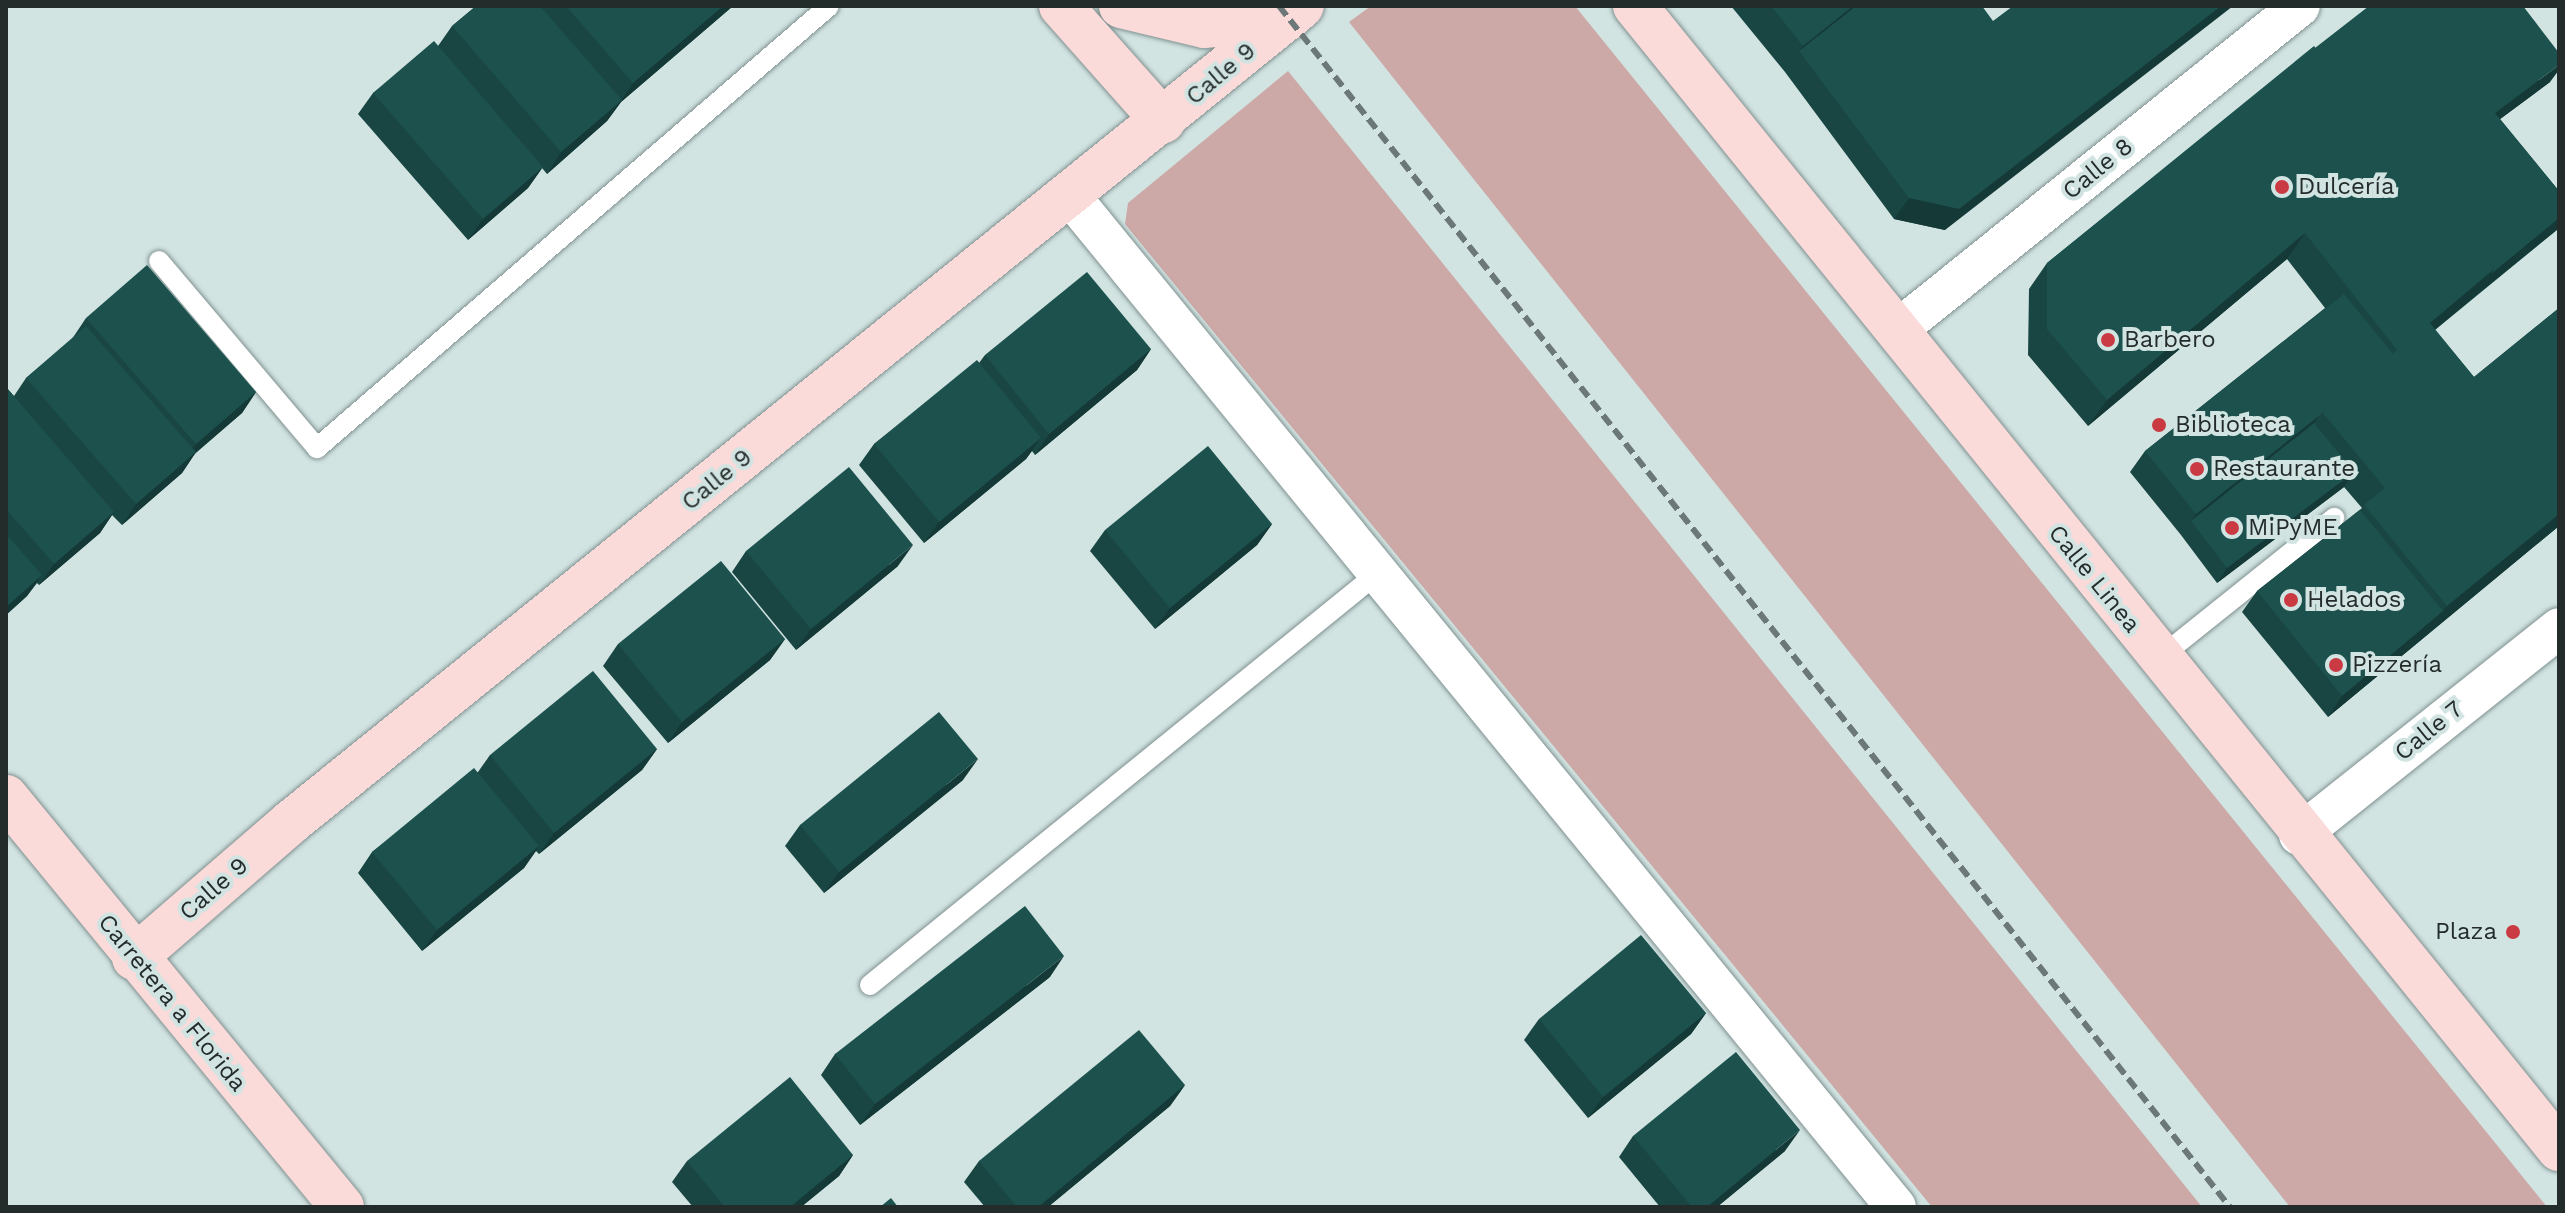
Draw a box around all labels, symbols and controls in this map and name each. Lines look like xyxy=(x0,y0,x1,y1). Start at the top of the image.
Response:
street label: Calle 9 xyxy=(1180,37,1262,111)
street label: Calle 8 xyxy=(2057,132,2139,206)
place label: Dulcería xyxy=(2298,173,2395,201)
marker: Dulcería xyxy=(2273,178,2291,196)
place label: Barbero xyxy=(2124,326,2216,354)
marker: Barbero xyxy=(2099,331,2117,349)
place label: Biblioteca xyxy=(2175,411,2291,439)
marker: Biblioteca xyxy=(2150,416,2168,434)
street label: Calle 9 xyxy=(676,443,758,517)
place label: Restaurante xyxy=(2213,455,2355,483)
marker: Restaurante xyxy=(2188,460,2206,478)
place label: MiPyME xyxy=(2248,514,2338,542)
marker: MiPyME xyxy=(2223,519,2241,537)
street label: Calle Linea xyxy=(2042,520,2146,638)
place label: Helados xyxy=(2307,586,2401,614)
marker: Helados xyxy=(2282,591,2300,609)
place label: Pizzería xyxy=(2352,651,2442,679)
marker: Pizzería xyxy=(2327,656,2345,674)
street label: Calle 7 xyxy=(2389,695,2469,767)
street label: Calle 9 xyxy=(174,851,254,927)
street label: Carretera a Florida xyxy=(91,908,253,1098)
place label: Plaza xyxy=(2435,918,2497,946)
marker: Plaza xyxy=(2504,923,2522,941)

